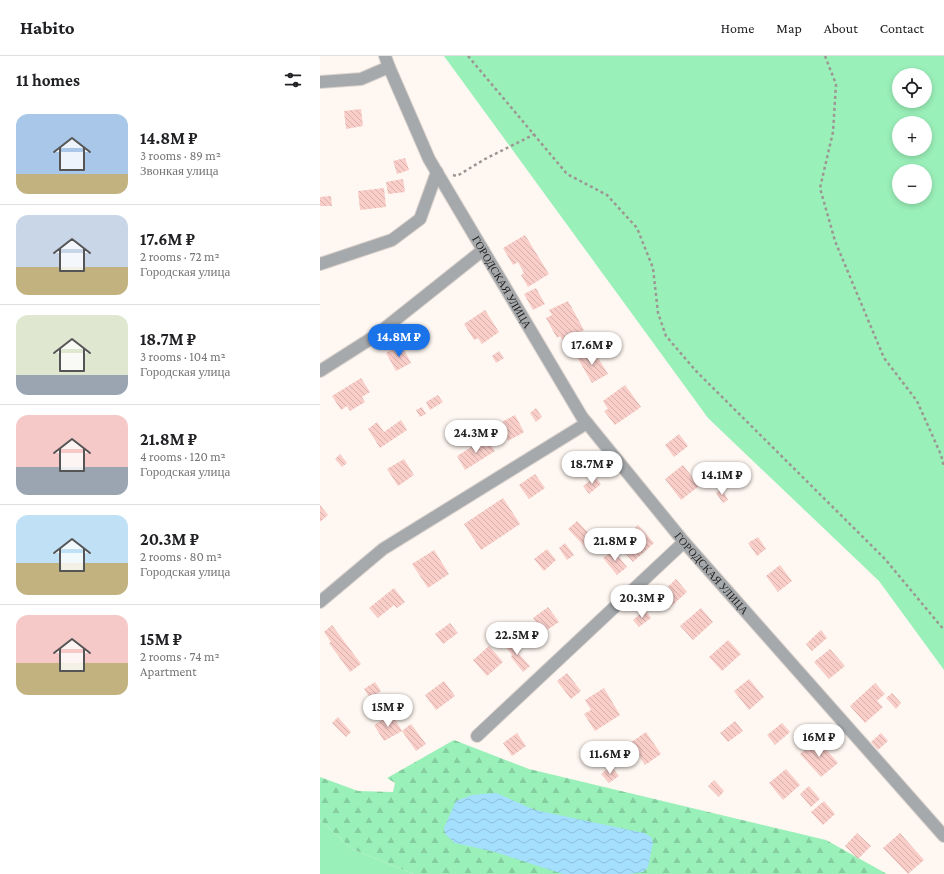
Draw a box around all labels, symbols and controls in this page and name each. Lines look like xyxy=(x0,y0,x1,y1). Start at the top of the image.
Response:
text: Habito xyxy=(20,17,75,38)
text: Home xyxy=(721,20,754,36)
text: Map xyxy=(776,20,802,36)
text: About xyxy=(824,20,858,36)
text: Contact xyxy=(880,20,924,36)
map controls xyxy=(892,68,932,204)
button: locate xyxy=(892,68,932,108)
icon: filters xyxy=(282,69,304,91)
text: 11 homes xyxy=(16,71,80,90)
button: + xyxy=(892,116,932,156)
text: 14.8M ₽ xyxy=(140,129,198,148)
icon: home xyxy=(48,130,96,178)
text: 3 rooms · 89 m² xyxy=(140,148,221,163)
text: Звонкая улица xyxy=(140,163,218,178)
button: − xyxy=(892,164,932,204)
text: 17.6M ₽ xyxy=(140,230,195,249)
icon: home xyxy=(48,231,96,279)
street label: ГОРОДСКАЯ УЛИЦА xyxy=(470,234,534,330)
text: 2 rooms · 72 m² xyxy=(140,249,220,264)
text: Городская улица xyxy=(140,264,230,279)
pin: 14.8M ₽ xyxy=(362,324,436,358)
text: 14.8M ₽ xyxy=(377,329,421,344)
text: 18.7M ₽ xyxy=(140,330,196,349)
icon: home xyxy=(48,331,96,379)
pin: 17.6M ₽ xyxy=(555,332,629,366)
text: 17.6M ₽ xyxy=(571,337,613,352)
text: 3 rooms · 104 m² xyxy=(140,349,226,364)
text: Городская улица xyxy=(140,364,230,379)
pin: 24.3M ₽ xyxy=(439,420,513,454)
text: 24.3M ₽ xyxy=(454,425,498,440)
text: 21.8M ₽ xyxy=(140,430,197,449)
icon: home xyxy=(48,431,96,479)
text: 4 rooms · 120 m² xyxy=(140,449,226,464)
pin: 18.7M ₽ xyxy=(555,451,629,485)
text: 18.7M ₽ xyxy=(571,456,613,471)
pin: 14.1M ₽ xyxy=(685,462,759,496)
text: Городская улица xyxy=(140,464,230,479)
text: 14.1M ₽ xyxy=(701,467,743,482)
pin: 21.8M ₽ xyxy=(578,528,652,562)
text: 20.3M ₽ xyxy=(140,530,199,549)
street label: ГОРОДСКАЯ УЛИЦА xyxy=(672,530,751,617)
icon: home xyxy=(48,531,96,579)
text: 21.8M ₽ xyxy=(593,533,637,548)
text: 2 rooms · 80 m² xyxy=(140,549,222,564)
text: Городская улица xyxy=(140,564,230,579)
pin: 20.3M ₽ xyxy=(605,585,679,619)
text: 20.3M ₽ xyxy=(619,590,665,605)
pin: 22.5M ₽ xyxy=(480,622,554,656)
text: 22.5M ₽ xyxy=(495,627,539,642)
text: 15M ₽ xyxy=(140,630,182,649)
icon: home xyxy=(48,631,96,679)
text: 2 rooms · 74 m² xyxy=(140,649,220,664)
text: Apartment xyxy=(140,664,197,679)
pin: 15M ₽ xyxy=(360,694,416,728)
text: 15M ₽ xyxy=(372,699,404,714)
pin: 16M ₽ xyxy=(791,724,847,758)
text: 16M ₽ xyxy=(803,729,835,744)
pin: 11.6M ₽ xyxy=(573,741,647,775)
text: 11.6M ₽ xyxy=(589,746,631,761)

